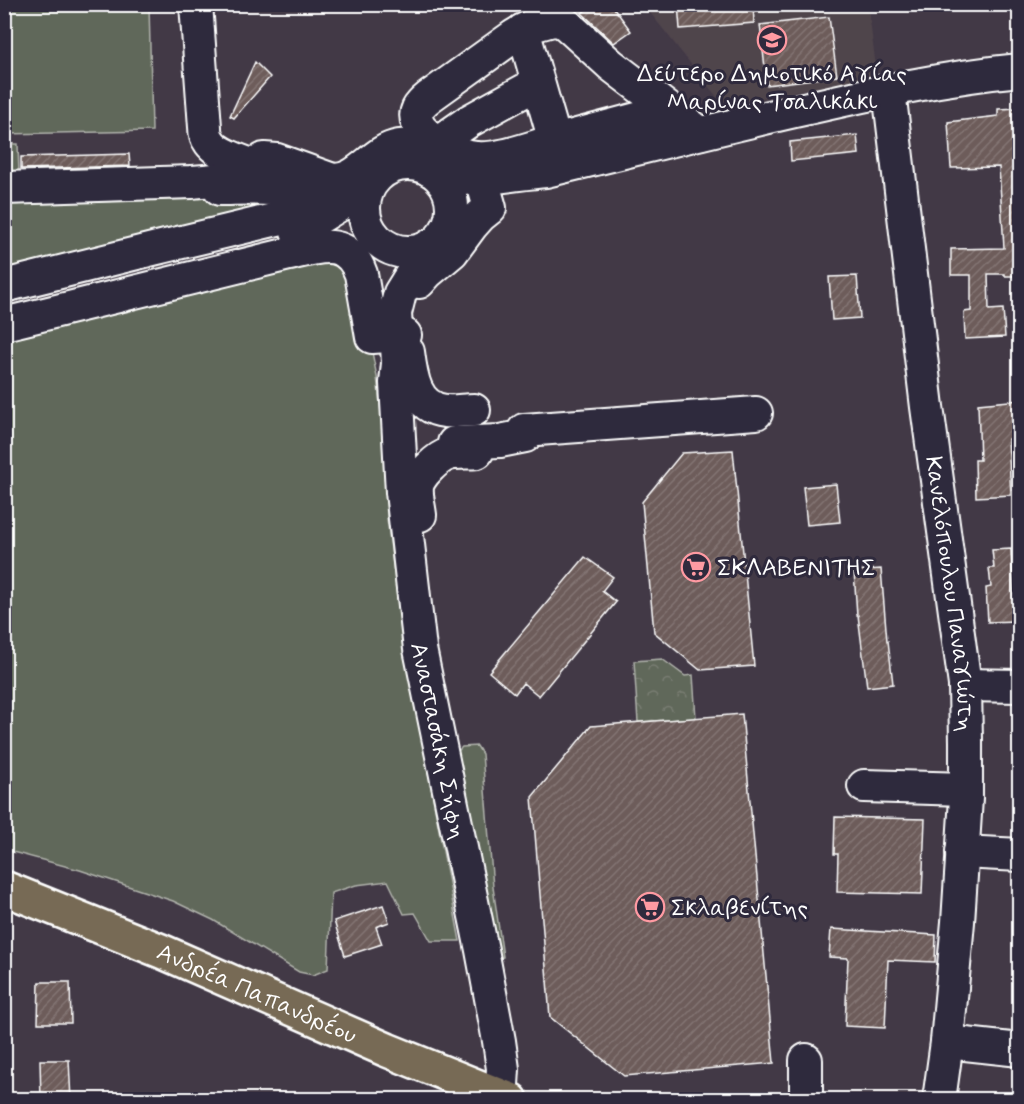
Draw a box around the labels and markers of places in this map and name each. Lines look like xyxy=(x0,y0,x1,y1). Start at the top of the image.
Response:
school or university icon: Δεύτερο Δημοτικό Αγίας Μαρίνας Τσαλικάκι xyxy=(756,24,788,56)
place label: Δεύτερο Δημοτικό Αγίας Μαρίνας Τσαλικάκι xyxy=(637,59,907,118)
supermarket icon: ΣΚΛΑΒΕΝΙΤΗΣ xyxy=(680,551,712,583)
place label: ΣΚΛΑΒΕΝΙΤΗΣ xyxy=(717,553,876,584)
supermarket icon: Σκλαβενίτης xyxy=(634,891,666,923)
place label: Σκλαβενίτης xyxy=(671,893,808,924)

